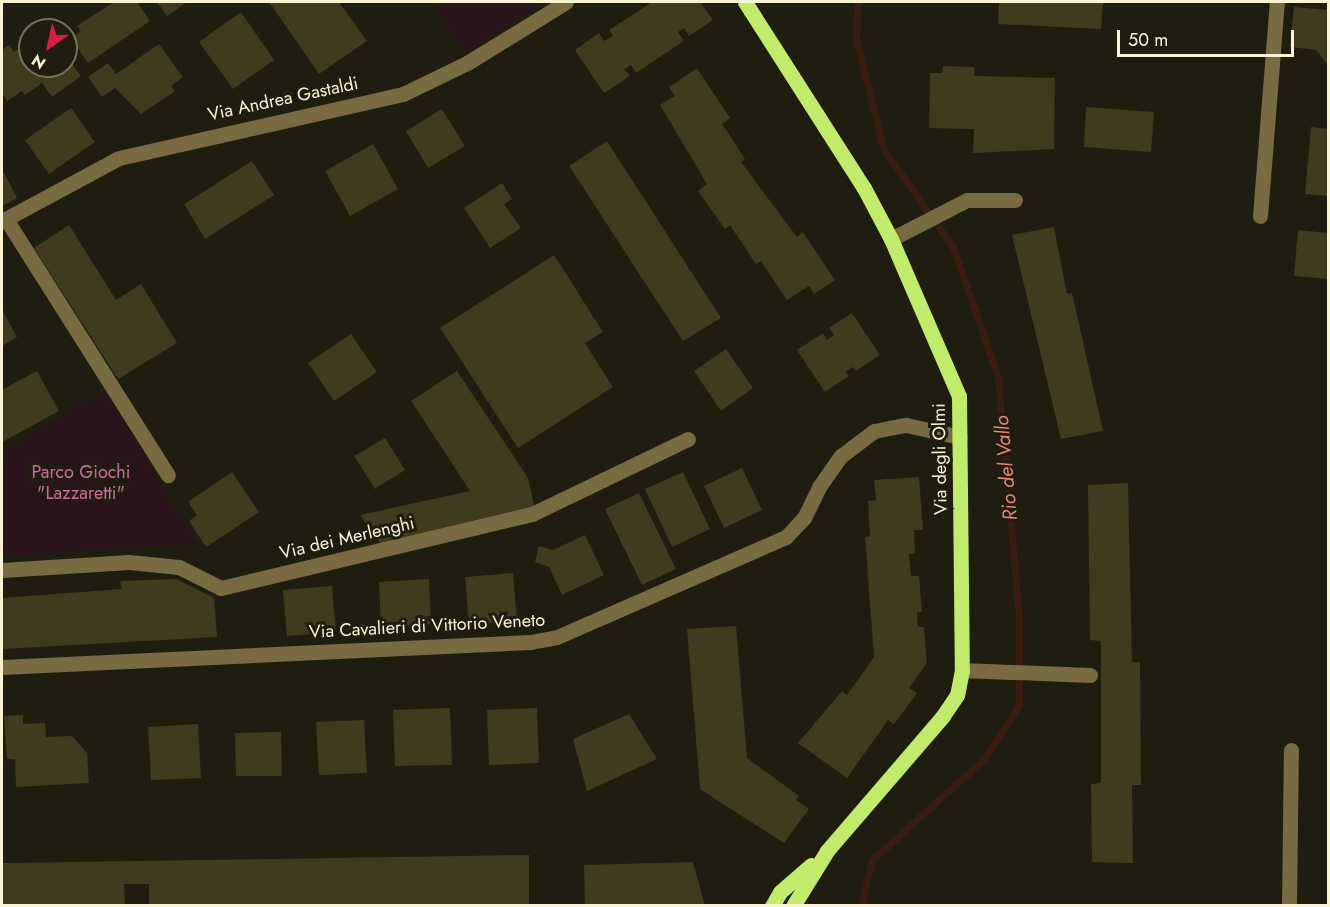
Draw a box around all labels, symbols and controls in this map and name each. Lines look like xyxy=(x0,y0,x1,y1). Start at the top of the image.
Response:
north arrow xyxy=(18,18,78,78)
scale bar xyxy=(1120,18,1297,56)
text: 50 m xyxy=(1128,27,1168,53)
text: N xyxy=(27,49,50,75)
street label: Via Andrea Gastaldi xyxy=(206,72,360,126)
street label: Via degli Olmi xyxy=(928,403,952,515)
water label: Rio del Vallo xyxy=(989,414,1023,522)
park label: Parco Giochi "Lazzaretti" xyxy=(32,462,130,504)
street label: Via dei Merlenghi xyxy=(278,512,416,564)
street label: Via Cavalieri di Vittorio Veneto xyxy=(308,609,546,643)

